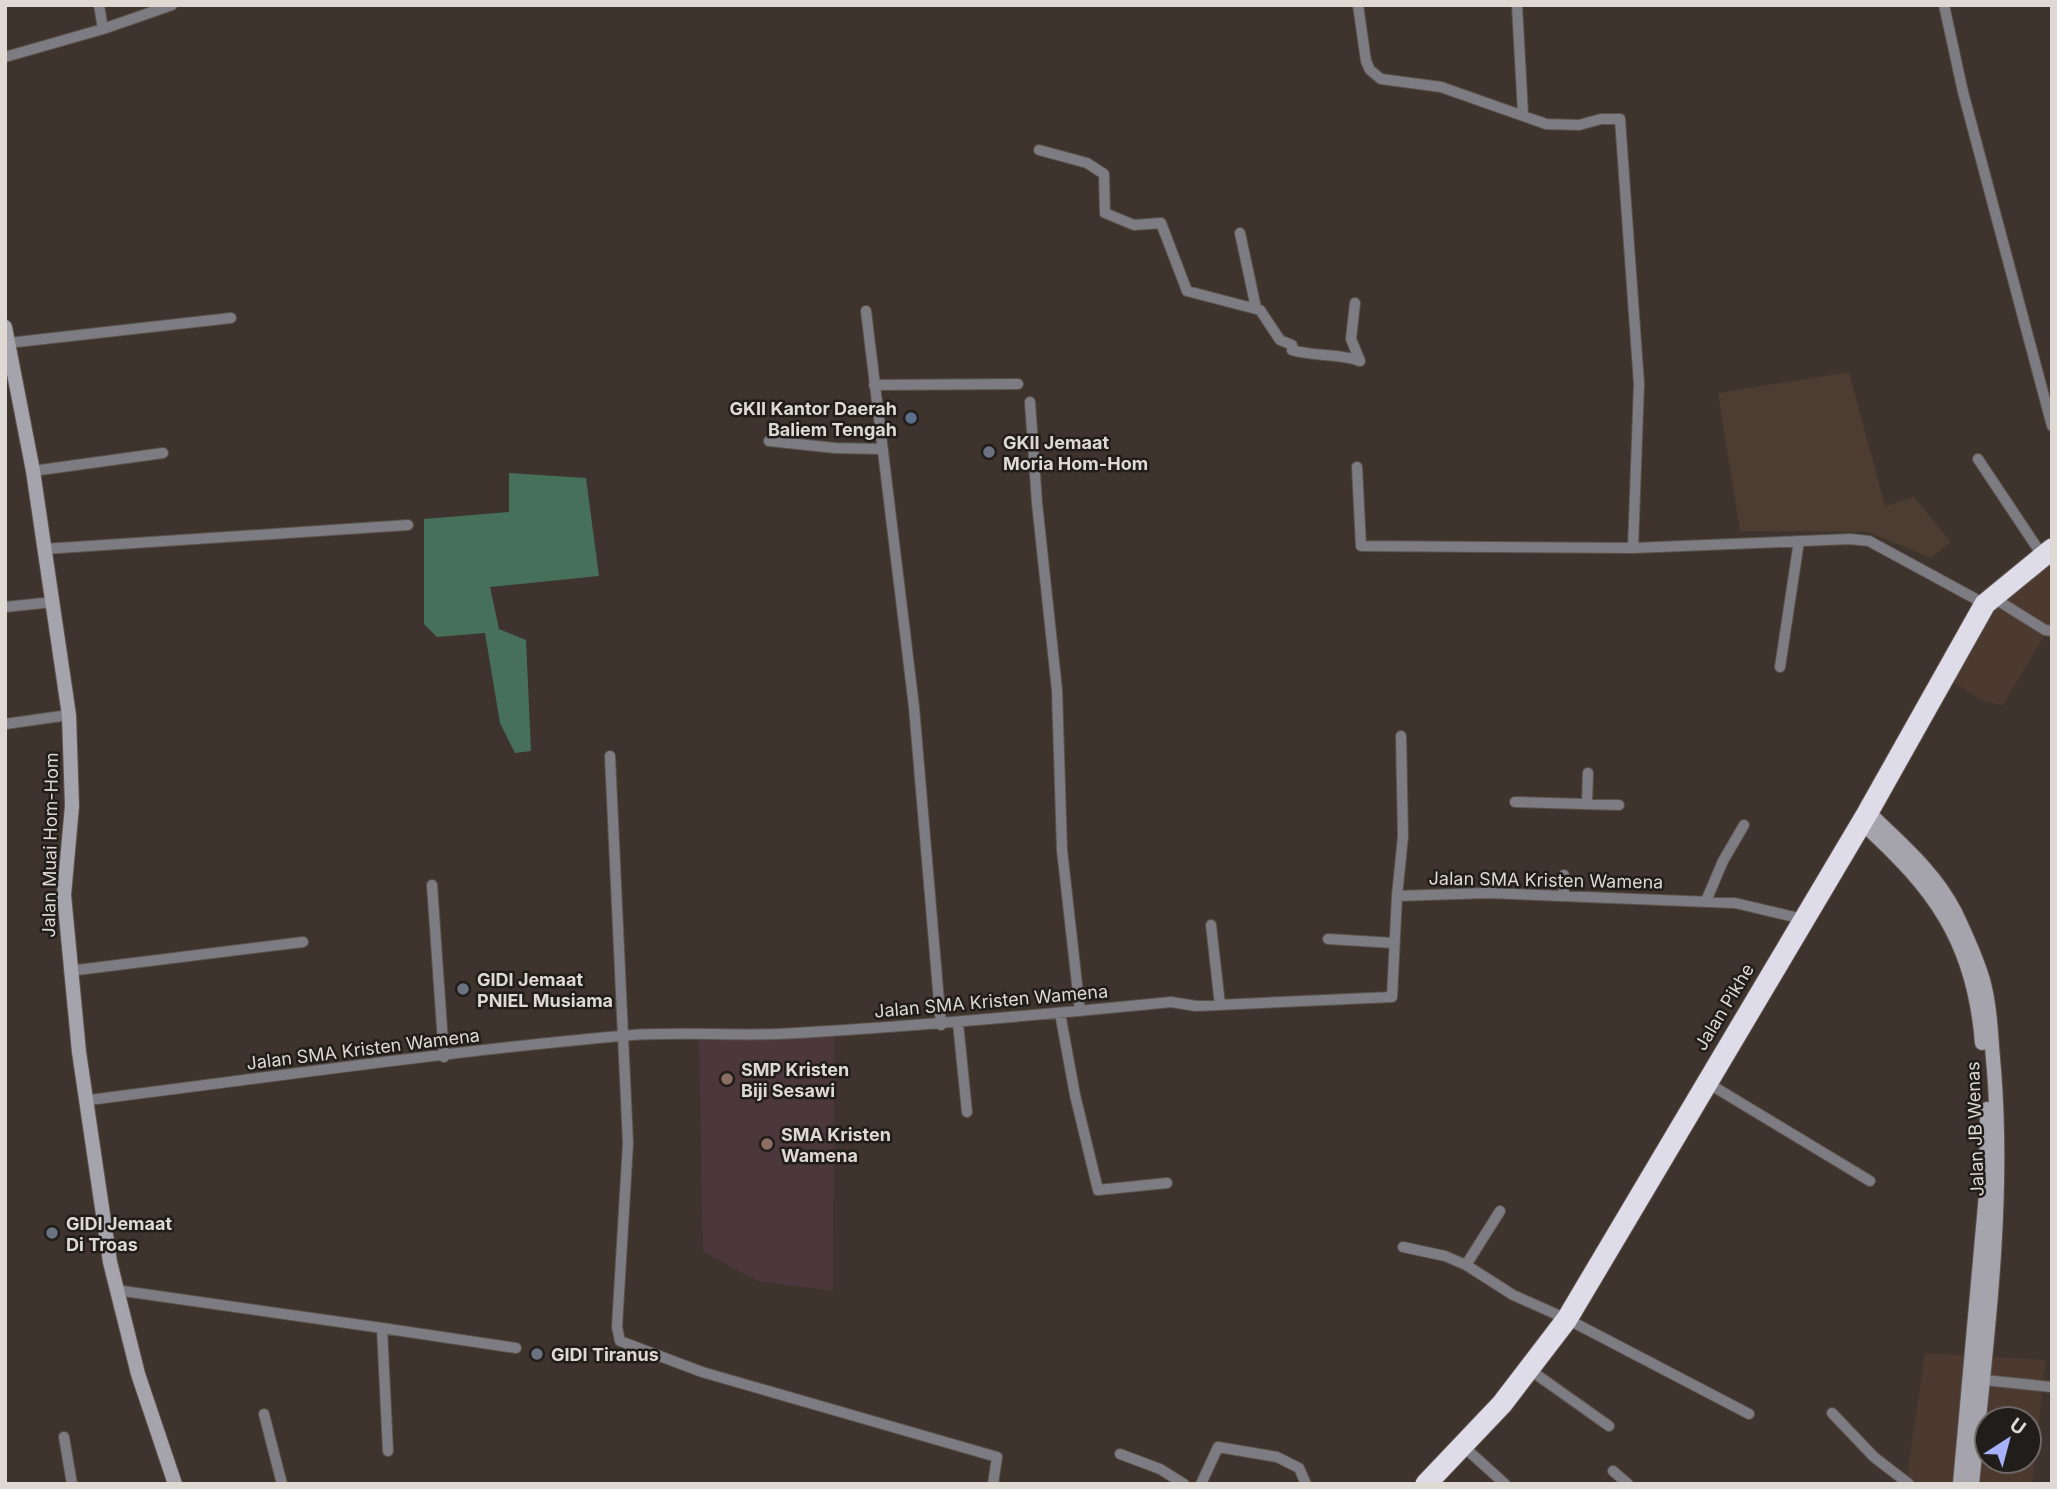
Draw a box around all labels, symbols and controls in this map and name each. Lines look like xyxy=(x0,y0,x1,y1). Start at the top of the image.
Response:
place label: GKII Kantor Daerah Baliem Tengah xyxy=(730,398,897,440)
marker: GKII Kantor Daerah Baliem Tengah xyxy=(903,410,919,426)
place label: GKII Jemaat Moria Hom-Hom xyxy=(1003,432,1148,474)
marker: GKII Jemaat Moria Hom-Hom xyxy=(981,444,997,460)
street label: Jalan Muai Hom-Hom xyxy=(38,752,62,938)
street label: Jalan SMA Kristen Wamena xyxy=(1428,867,1664,893)
street label: Jalan Pikhe xyxy=(1690,960,1758,1054)
place label: GIDI Jemaat PNIEL Musiama xyxy=(477,969,613,1011)
street label: Jalan SMA Kristen Wamena xyxy=(873,980,1109,1022)
marker: GIDI Jemaat PNIEL Musiama xyxy=(455,981,471,997)
street label: Jalan SMA Kristen Wamena xyxy=(245,1024,481,1074)
place label: SMP Kristen Biji Sesawi xyxy=(741,1059,849,1101)
street label: Jalan JB Wenas xyxy=(1962,1061,1988,1197)
marker: SMP Kristen Biji Sesawi xyxy=(719,1071,735,1087)
place label: SMA Kristen Wamena xyxy=(781,1124,891,1166)
marker: SMA Kristen Wamena xyxy=(759,1136,775,1152)
place label: GIDI Jemaat Di Troas xyxy=(66,1213,172,1255)
marker: GIDI Jemaat Di Troas xyxy=(44,1225,60,1241)
place label: GIDI Tiranus xyxy=(551,1344,659,1365)
marker: GIDI Tiranus xyxy=(529,1346,545,1362)
north arrow xyxy=(1973,1405,2043,1475)
text: U xyxy=(2005,1413,2030,1440)

